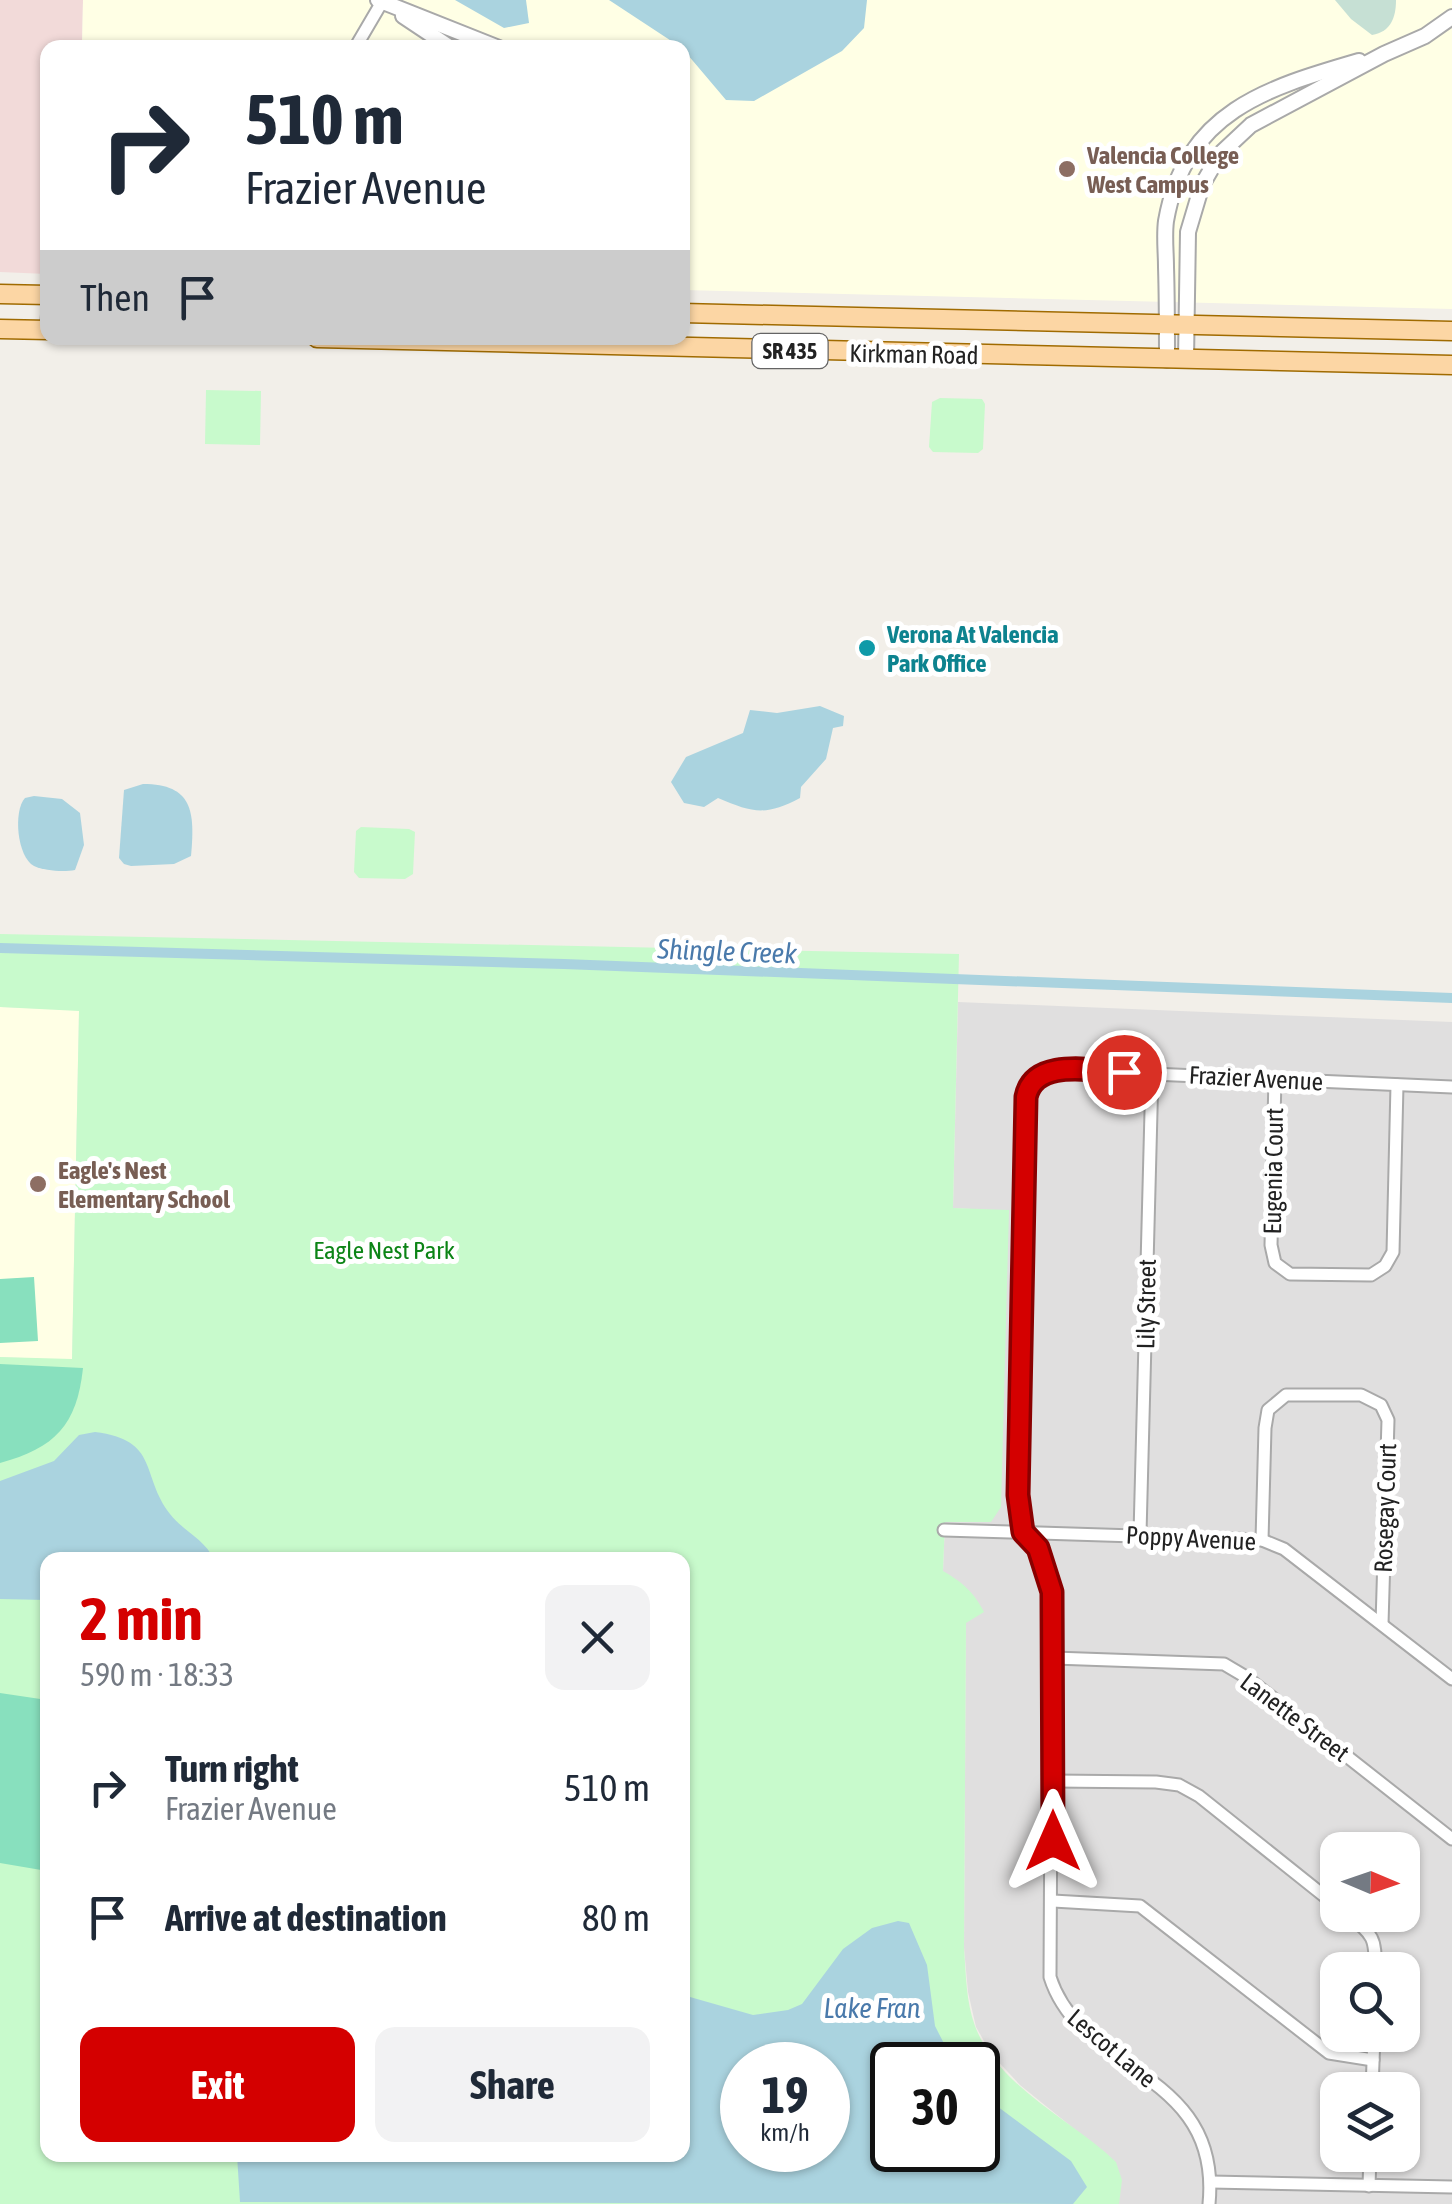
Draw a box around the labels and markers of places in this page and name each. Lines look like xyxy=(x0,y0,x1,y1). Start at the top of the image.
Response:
place label: Valencia College West Campus xyxy=(1086,141,1239,198)
marker: Valencia College West Campus xyxy=(1056,158,1078,180)
place label: Verona At Valencia Park Office xyxy=(886,620,1059,677)
marker: Verona At Valencia Park Office xyxy=(856,637,878,659)
pin xyxy=(1082,1030,1167,1115)
place label: Eagle's Nest Elementary School xyxy=(58,1156,230,1213)
marker: Eagle's Nest Elementary School xyxy=(27,1173,49,1195)

